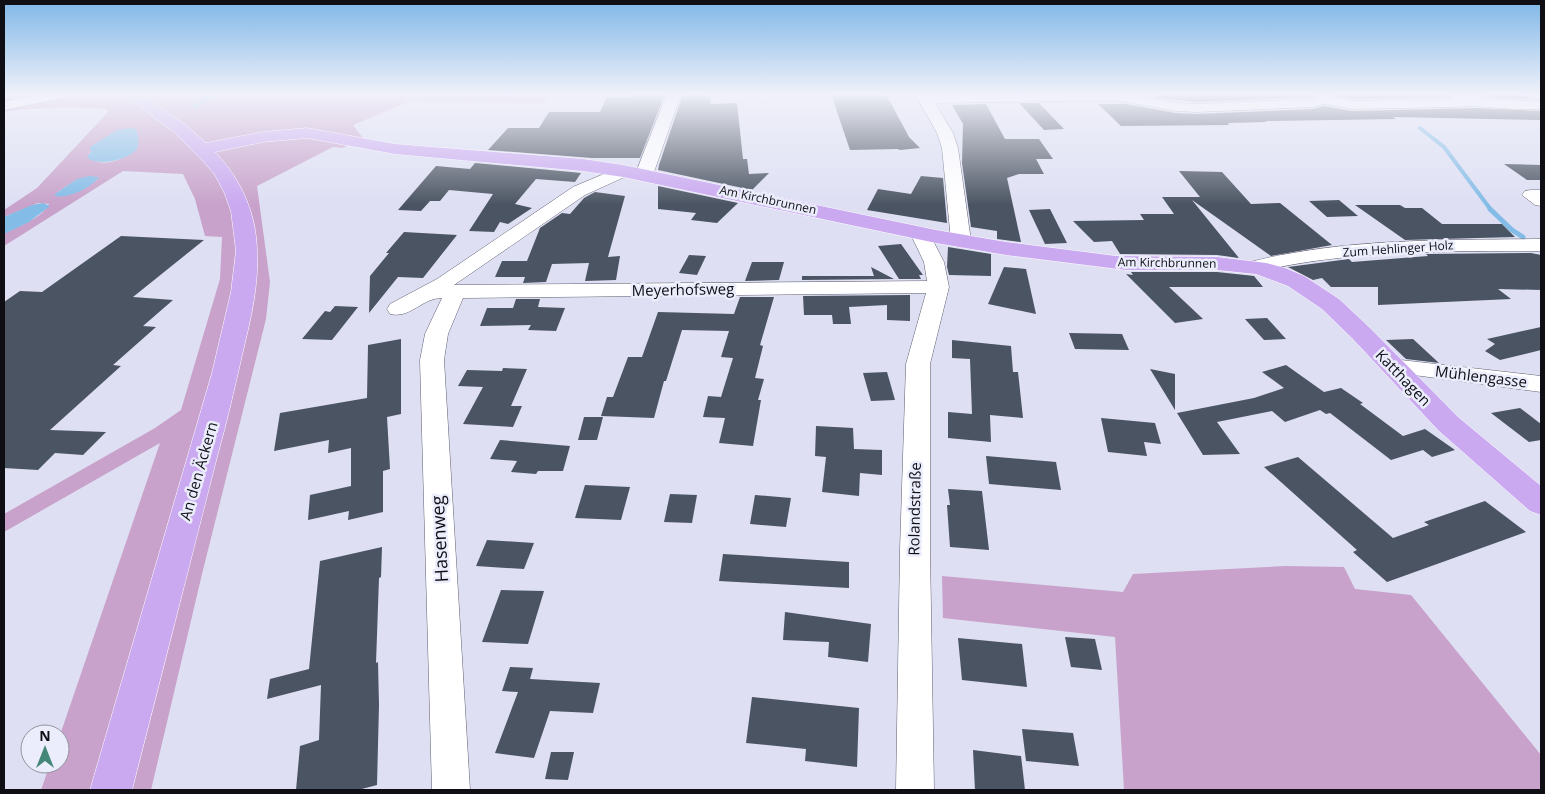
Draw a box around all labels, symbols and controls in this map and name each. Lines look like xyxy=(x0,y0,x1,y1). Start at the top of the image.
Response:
street label: Am Kirchbrunnen xyxy=(718,181,818,218)
street label: Zum Hehlinger Holz xyxy=(1342,236,1454,261)
street label: Am Kirchbrunnen xyxy=(1118,253,1216,272)
street label: Meyerhofsweg xyxy=(632,278,734,300)
street label: Katthagen xyxy=(1372,345,1436,410)
street label: Mühlengasse xyxy=(1434,360,1528,392)
street label: An den Äckern xyxy=(174,419,222,522)
street label: Rolandstraße xyxy=(903,462,925,556)
street label: Hasenweg xyxy=(425,495,453,583)
north arrow xyxy=(20,724,70,774)
text: N xyxy=(39,726,51,745)

